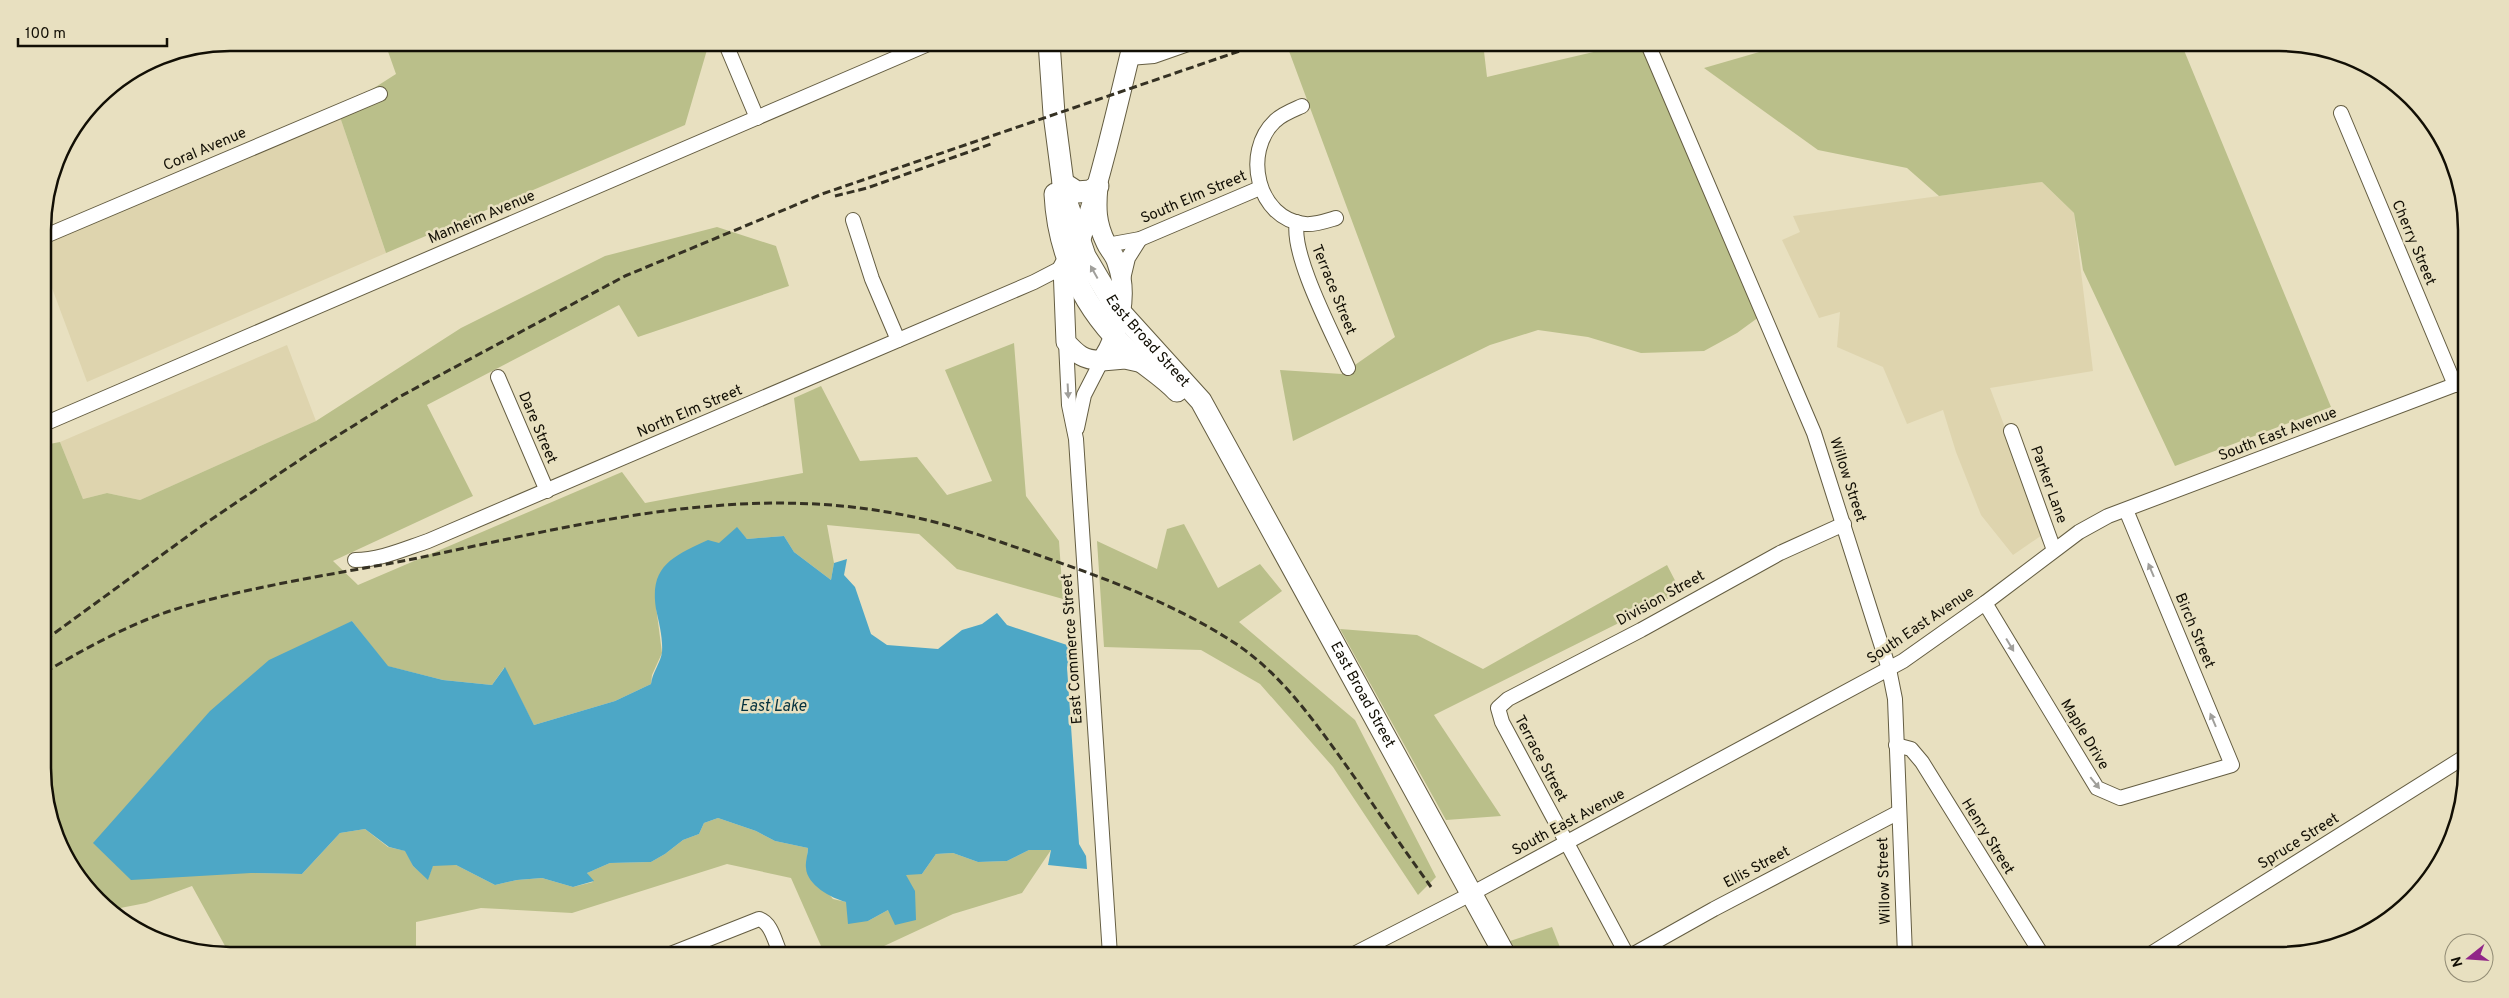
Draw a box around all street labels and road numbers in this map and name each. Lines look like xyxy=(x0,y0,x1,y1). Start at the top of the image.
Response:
street label: Coral Avenue xyxy=(161,124,249,176)
street label: South Elm Street xyxy=(1138,167,1250,229)
street label: Manheim Avenue xyxy=(426,187,538,249)
street label: Cherry Street xyxy=(2386,197,2440,289)
street label: Terrace Street xyxy=(1306,242,1360,338)
street label: East Broad Street xyxy=(1101,291,1194,391)
street label: North Elm Street xyxy=(634,381,746,443)
street label: Dare Street xyxy=(513,389,561,467)
street label: South East Avenue xyxy=(2216,404,2340,466)
street label: Willow Street xyxy=(1824,435,1870,525)
street label: Parker Lane xyxy=(2025,444,2071,526)
street label: Division Street xyxy=(1614,567,1708,631)
street label: East Commerce Street xyxy=(1058,573,1088,725)
street label: South East Avenue xyxy=(1864,583,1978,669)
street label: Birch Street xyxy=(2170,591,2218,671)
street label: East Broad Street xyxy=(1326,639,1399,751)
street label: Maple Drive xyxy=(2055,696,2113,774)
street label: Terrace Street xyxy=(1509,712,1571,806)
street label: South East Avenue xyxy=(1509,785,1629,861)
street label: Henry Street xyxy=(1956,795,2018,879)
street label: Spruce Street xyxy=(2255,810,2343,874)
street label: Willow Street xyxy=(1874,837,1896,925)
street label: Ellis Street xyxy=(1721,843,1793,893)

